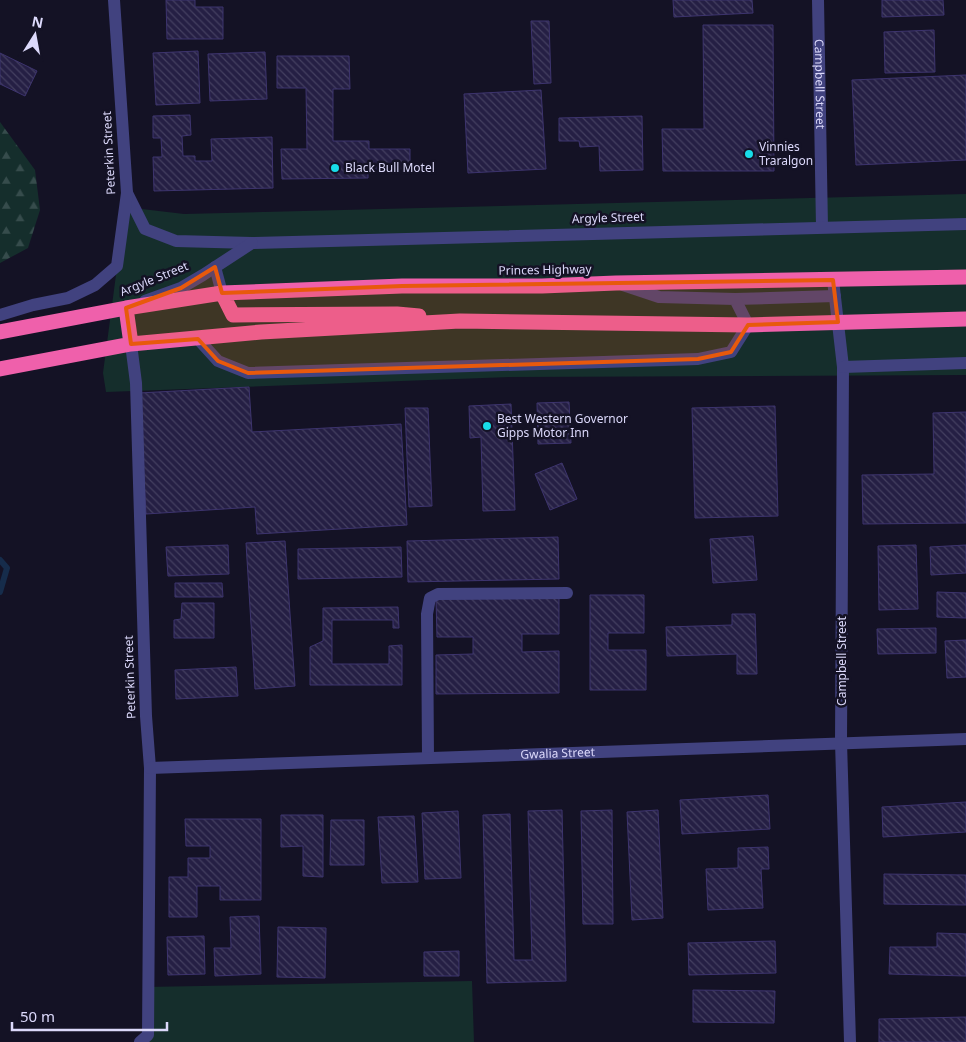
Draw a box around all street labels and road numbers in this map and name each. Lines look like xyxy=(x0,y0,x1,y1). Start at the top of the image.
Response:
street label: Campbell Street xyxy=(811,39,829,130)
street label: Peterkin Street xyxy=(98,110,119,195)
street label: Argyle Street xyxy=(571,208,645,227)
street label: Argyle Street xyxy=(117,257,191,300)
street label: Princes Highway xyxy=(498,260,593,279)
street label: Campbell Street xyxy=(833,615,850,706)
street label: Peterkin Street xyxy=(120,634,139,719)
street label: Gwalia Street xyxy=(520,743,596,763)

